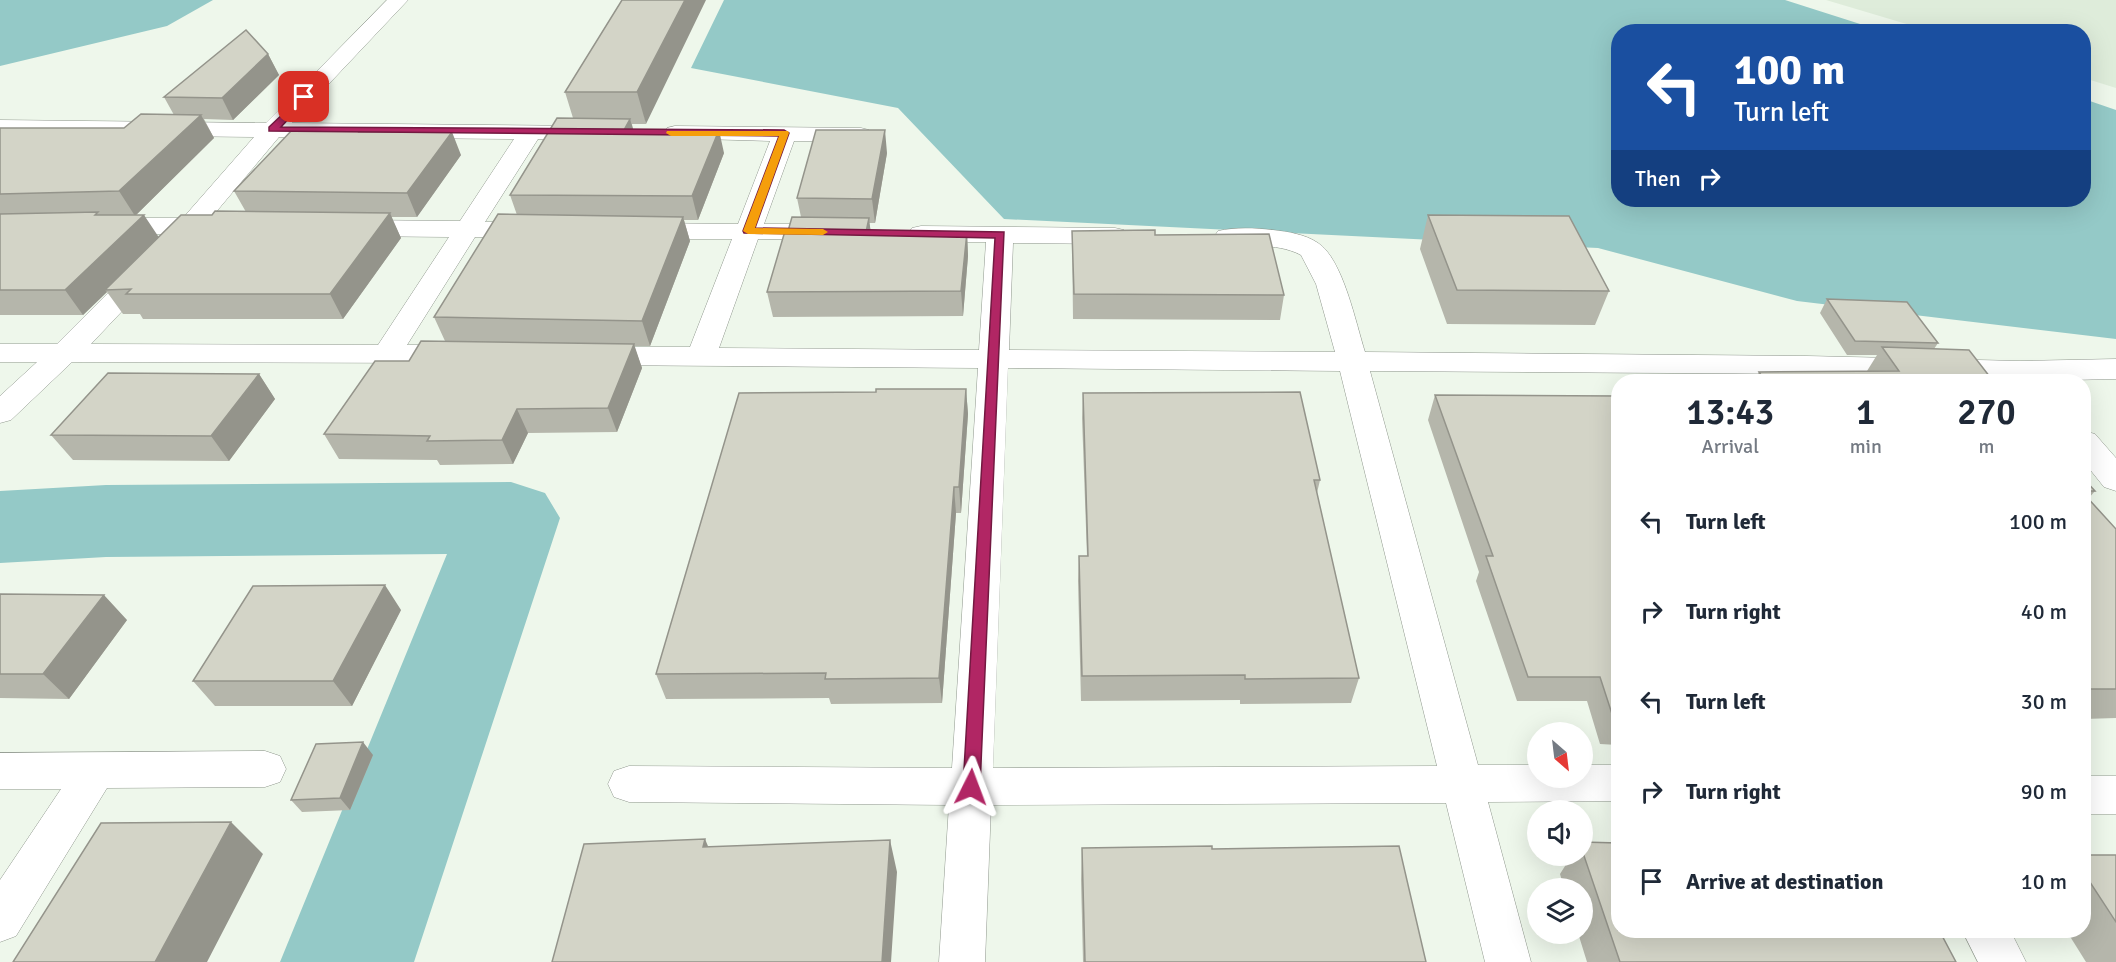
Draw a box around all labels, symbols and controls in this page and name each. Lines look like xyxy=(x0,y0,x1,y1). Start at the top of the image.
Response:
text: 100 m xyxy=(1734,45,1845,96)
icon: left xyxy=(1635,48,1713,126)
pin xyxy=(278,71,329,122)
icon: arrive xyxy=(287,80,320,113)
text: Turn left xyxy=(1734,96,1829,129)
icon: right xyxy=(1693,162,1726,195)
text: Then xyxy=(1635,165,1681,192)
text: 13:43 xyxy=(1686,390,1774,435)
text: 1 xyxy=(1856,390,1876,435)
text: 270 xyxy=(1957,390,2016,435)
text: Arrival xyxy=(1702,434,1759,459)
text: min xyxy=(1850,434,1882,459)
text: m xyxy=(1978,434,1994,459)
icon: left xyxy=(1635,505,1668,538)
text: Turn left xyxy=(1686,508,1766,535)
text: 100 m xyxy=(2009,508,2067,535)
icon: right xyxy=(1635,595,1668,628)
text: Turn right xyxy=(1686,598,1781,625)
text: 40 m xyxy=(2021,598,2067,625)
icon: left xyxy=(1635,685,1668,718)
text: Turn left xyxy=(1686,688,1766,715)
text: 30 m xyxy=(2021,688,2067,715)
north arrow xyxy=(1527,722,1593,788)
map controls xyxy=(1527,722,1593,944)
position arrow xyxy=(939,755,1003,819)
icon: right xyxy=(1635,775,1668,808)
text: Turn right xyxy=(1686,778,1781,805)
text: 90 m xyxy=(2021,778,2067,805)
button: sound xyxy=(1527,800,1593,866)
icon: arrive xyxy=(1635,865,1668,898)
text: Arrive at destination xyxy=(1686,868,1883,895)
text: 10 m xyxy=(2021,868,2067,895)
button: layers xyxy=(1527,878,1593,944)

